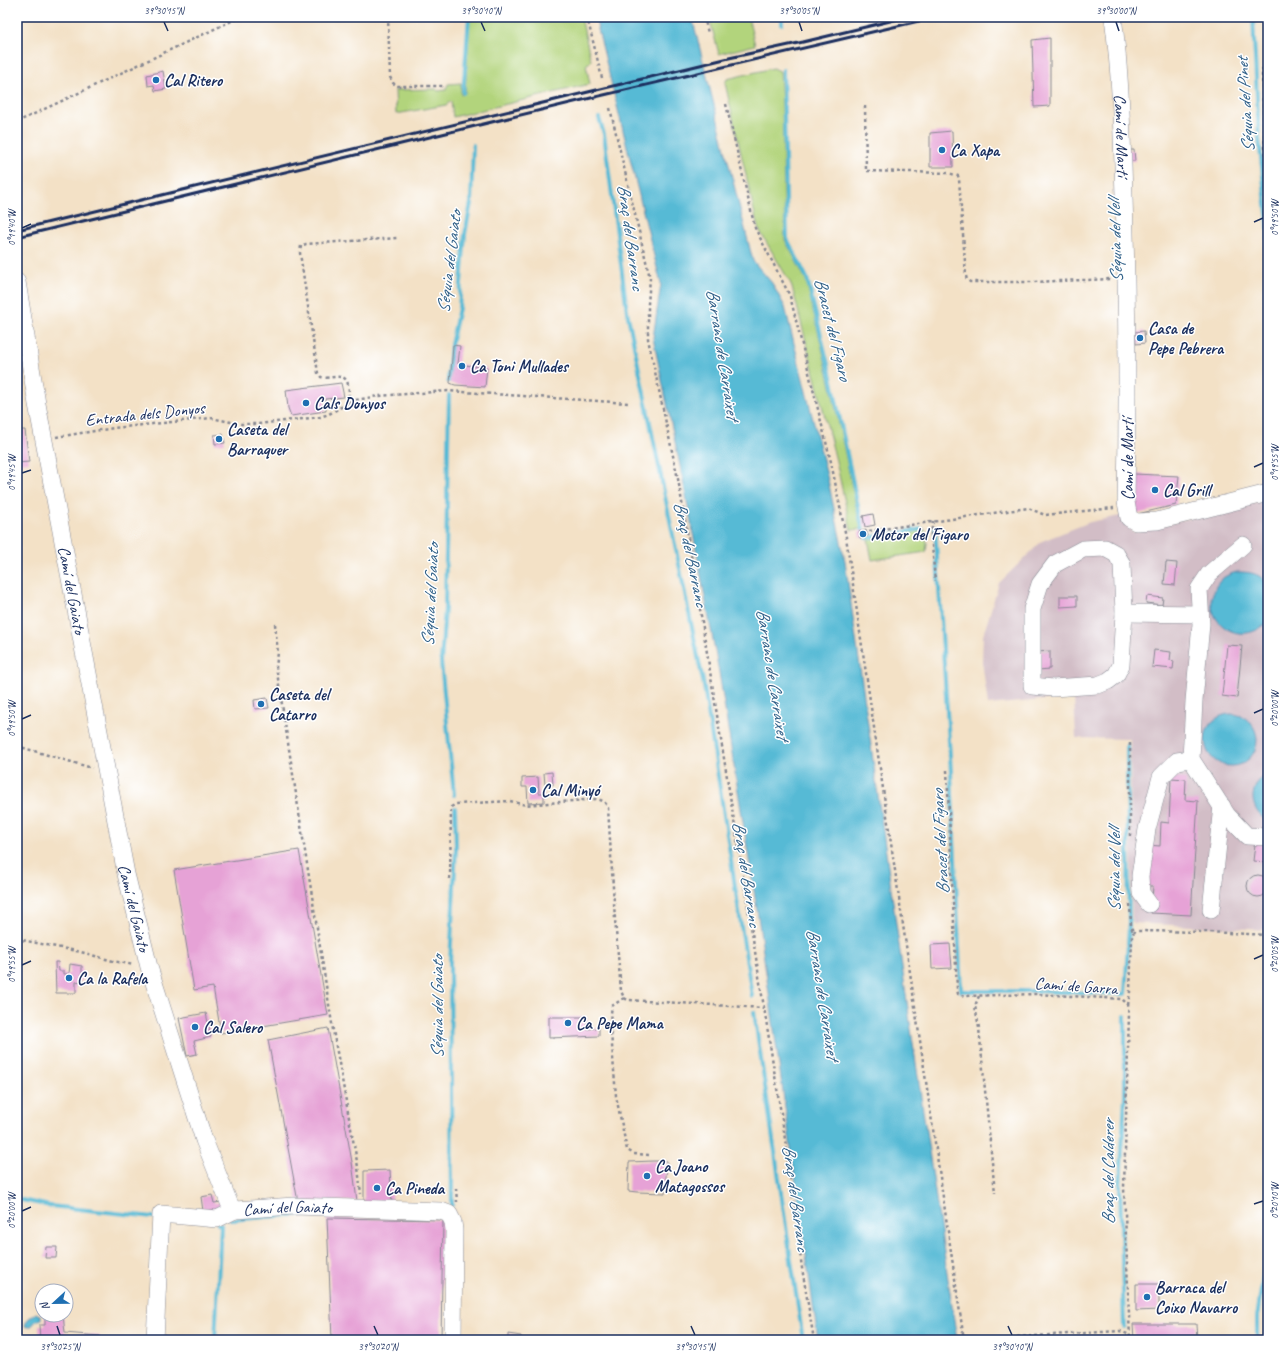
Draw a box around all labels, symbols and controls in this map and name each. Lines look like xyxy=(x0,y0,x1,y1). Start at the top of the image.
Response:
text: 39°30'15"N xyxy=(144,4,186,17)
text: 39°30'10"N xyxy=(461,4,503,17)
text: 39°30'05"N xyxy=(779,4,821,17)
text: 39°30'00"N xyxy=(1096,4,1138,17)
water label: Séquia del Pinet xyxy=(1230,53,1259,153)
place label: Cal Ritero xyxy=(164,70,224,91)
marker: Cal Ritero xyxy=(151,75,161,85)
street label: Camí de Martí xyxy=(1110,94,1134,181)
place label: Ca Xapa xyxy=(950,140,1001,161)
marker: Ca Xapa xyxy=(937,145,947,155)
water label: Braç del Barranc xyxy=(613,183,650,293)
water label: Séquia del Vell xyxy=(1102,193,1127,283)
text: 0°19'50"W xyxy=(1268,198,1281,236)
water label: Séquia del Gaiato xyxy=(432,206,467,314)
text: 0°19'40"W xyxy=(5,208,18,246)
water label: Bracet del Figaro xyxy=(810,276,857,385)
water label: Barranc de Carraixet xyxy=(702,287,745,426)
place label: Casa de Pepe Pebrera xyxy=(1148,318,1225,359)
marker: Casa de Pepe Pebrera xyxy=(1135,333,1145,343)
place label: Ca Toni Mullades xyxy=(470,356,570,377)
marker: Ca Toni Mullades xyxy=(457,361,467,371)
place label: Cals Donyos xyxy=(314,393,387,414)
street label: Entrada dels Donyos xyxy=(84,397,208,431)
marker: Cals Donyos xyxy=(301,398,311,408)
street label: Camí de Martí xyxy=(1117,414,1138,500)
place label: Caseta del Barraquer xyxy=(227,419,291,460)
marker: Caseta del Barraquer xyxy=(214,434,224,444)
text: 0°19'55"W xyxy=(1268,443,1281,481)
text: 0°19'45"W xyxy=(5,453,18,491)
place label: Cal Grill xyxy=(1163,480,1214,501)
marker: Cal Grill xyxy=(1150,485,1160,495)
water label: Braç del Barranc xyxy=(669,500,713,611)
place label: Motor del Figaro xyxy=(871,524,970,545)
marker: Motor del Figaro xyxy=(858,529,868,539)
water label: Séquia del Gaiato xyxy=(416,539,444,647)
street label: Camí del Gaiato xyxy=(54,544,91,638)
water label: Barranc de Carraixet xyxy=(752,607,795,746)
place label: Caseta del Catarro xyxy=(269,684,333,725)
text: 0°20'00"W xyxy=(1268,689,1281,727)
text: 0°19'50"W xyxy=(5,699,18,737)
marker: Caseta del Catarro xyxy=(256,699,266,709)
place label: Cal Minyó xyxy=(541,780,602,801)
marker: Cal Minyó xyxy=(528,785,538,795)
water label: Bracet del Figaro xyxy=(926,787,954,895)
water label: Braç del Barranc xyxy=(728,820,767,931)
water label: Séquia del Vell xyxy=(1103,822,1125,912)
street label: Camí del Gaiato xyxy=(114,863,156,956)
water label: Barranc de Carraixet xyxy=(802,927,845,1066)
text: 0°20'05"W xyxy=(1268,935,1281,973)
text: 0°19'55"W xyxy=(5,945,18,983)
water label: Séquia del Gaiato xyxy=(426,952,448,1058)
place label: Ca la Rafela xyxy=(77,968,149,989)
marker: Ca la Rafela xyxy=(64,973,74,983)
street label: Camí de Garra xyxy=(1034,973,1120,1000)
place label: Ca Pepe Mama xyxy=(576,1013,665,1034)
place label: Cal Salero xyxy=(203,1017,264,1038)
marker: Ca Pepe Mama xyxy=(563,1018,573,1028)
marker: Cal Salero xyxy=(190,1022,200,1032)
water label: Braç del Calderer xyxy=(1097,1116,1119,1225)
water label: Braç del Barranc xyxy=(778,1144,815,1254)
place label: Ca Joano Matagossos xyxy=(655,1156,726,1197)
marker: Ca Joano Matagossos xyxy=(642,1171,652,1181)
place label: Ca Pineda xyxy=(385,1178,445,1199)
text: 0°20'10"W xyxy=(1268,1181,1281,1219)
marker: Ca Pineda xyxy=(372,1183,382,1193)
text: 0°20'00"W xyxy=(5,1191,18,1229)
street label: Camí del Gaiato xyxy=(242,1195,334,1220)
place label: Barraca del Coixo Navarro xyxy=(1155,1277,1239,1318)
north arrow xyxy=(34,1283,74,1323)
marker: Barraca del Coixo Navarro xyxy=(1142,1292,1152,1302)
text: N xyxy=(36,1299,52,1313)
text: 39°30'25"N xyxy=(40,1340,82,1353)
text: 39°30'20"N xyxy=(358,1340,400,1353)
text: 39°30'15"N xyxy=(675,1340,717,1353)
text: 39°30'10"N xyxy=(992,1340,1034,1353)

